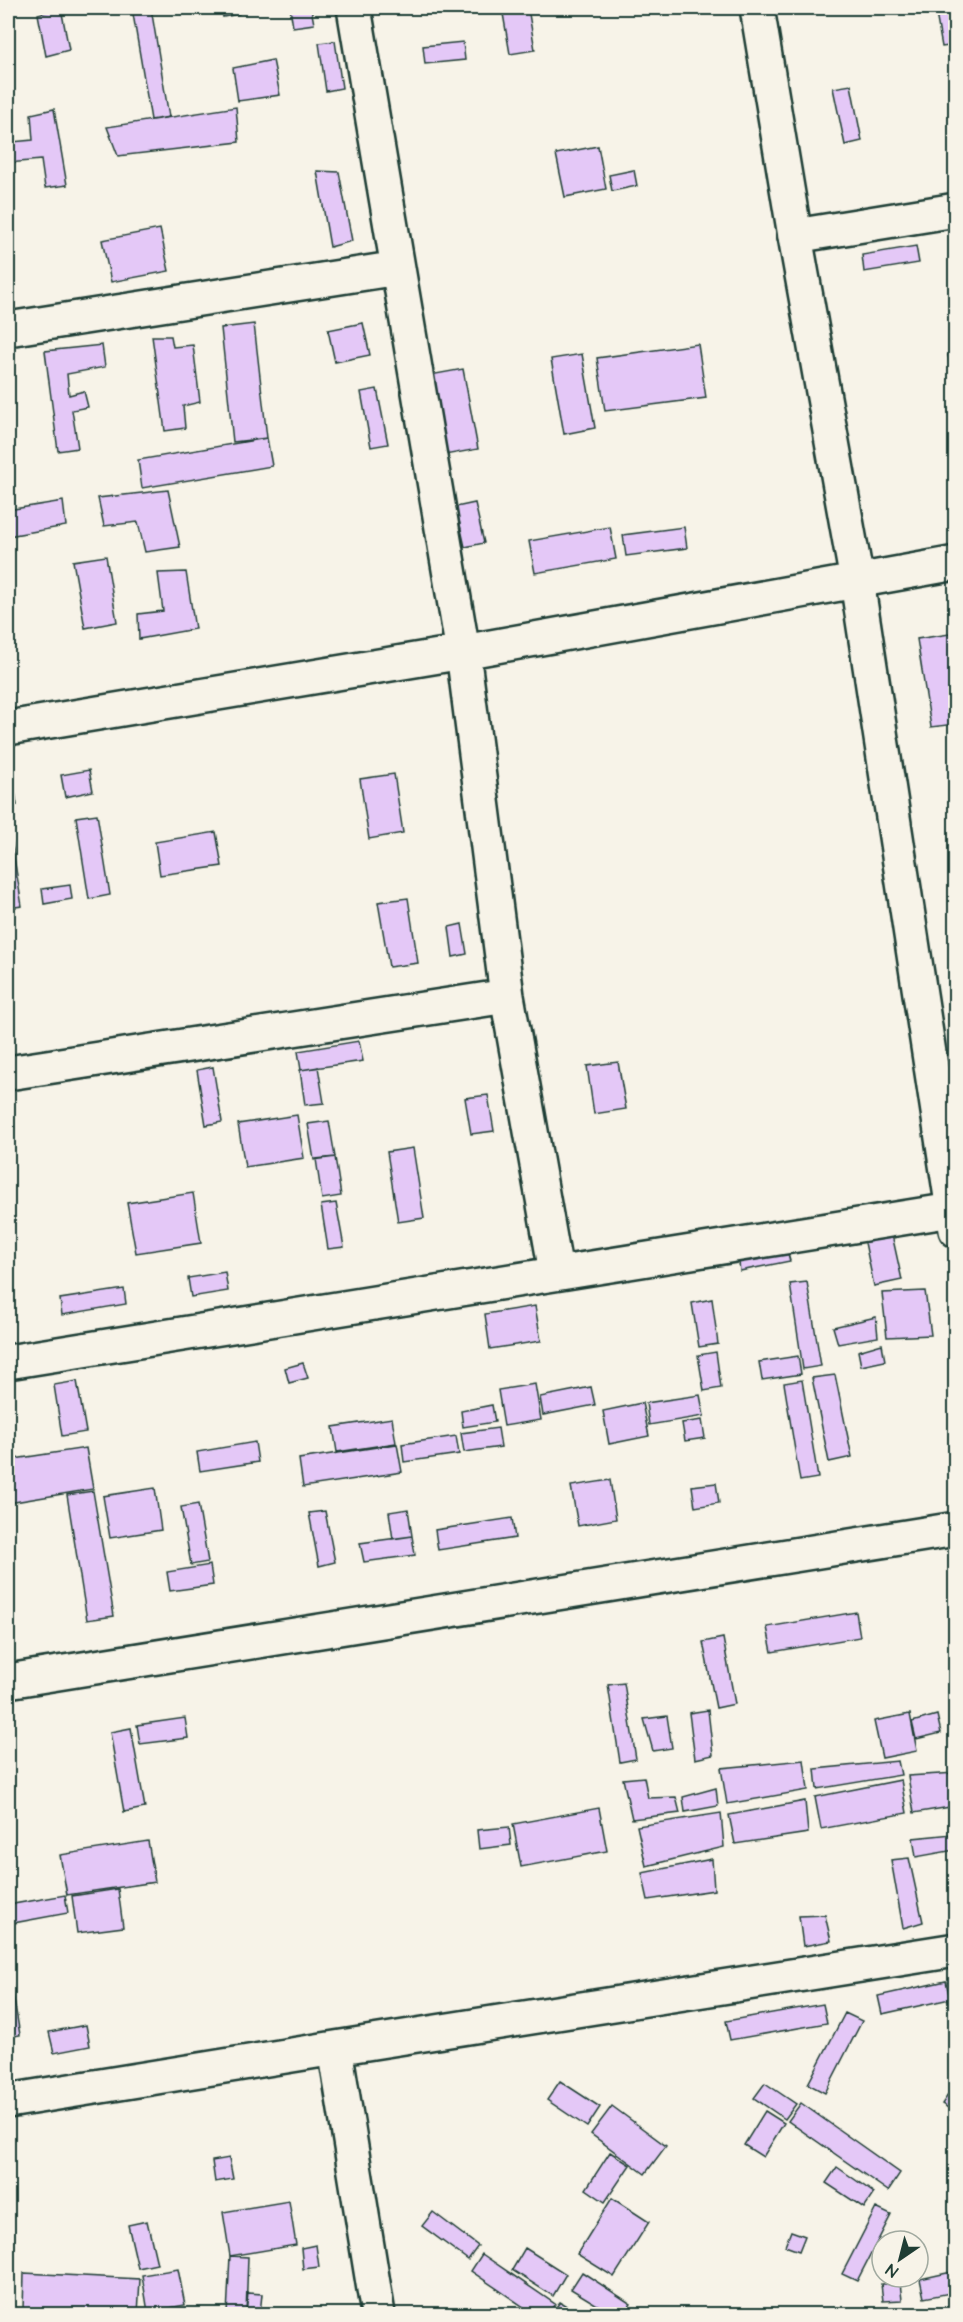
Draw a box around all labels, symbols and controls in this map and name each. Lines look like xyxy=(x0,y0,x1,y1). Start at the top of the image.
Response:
north arrow xyxy=(870,2229,930,2289)
text: N xyxy=(882,2259,902,2282)

